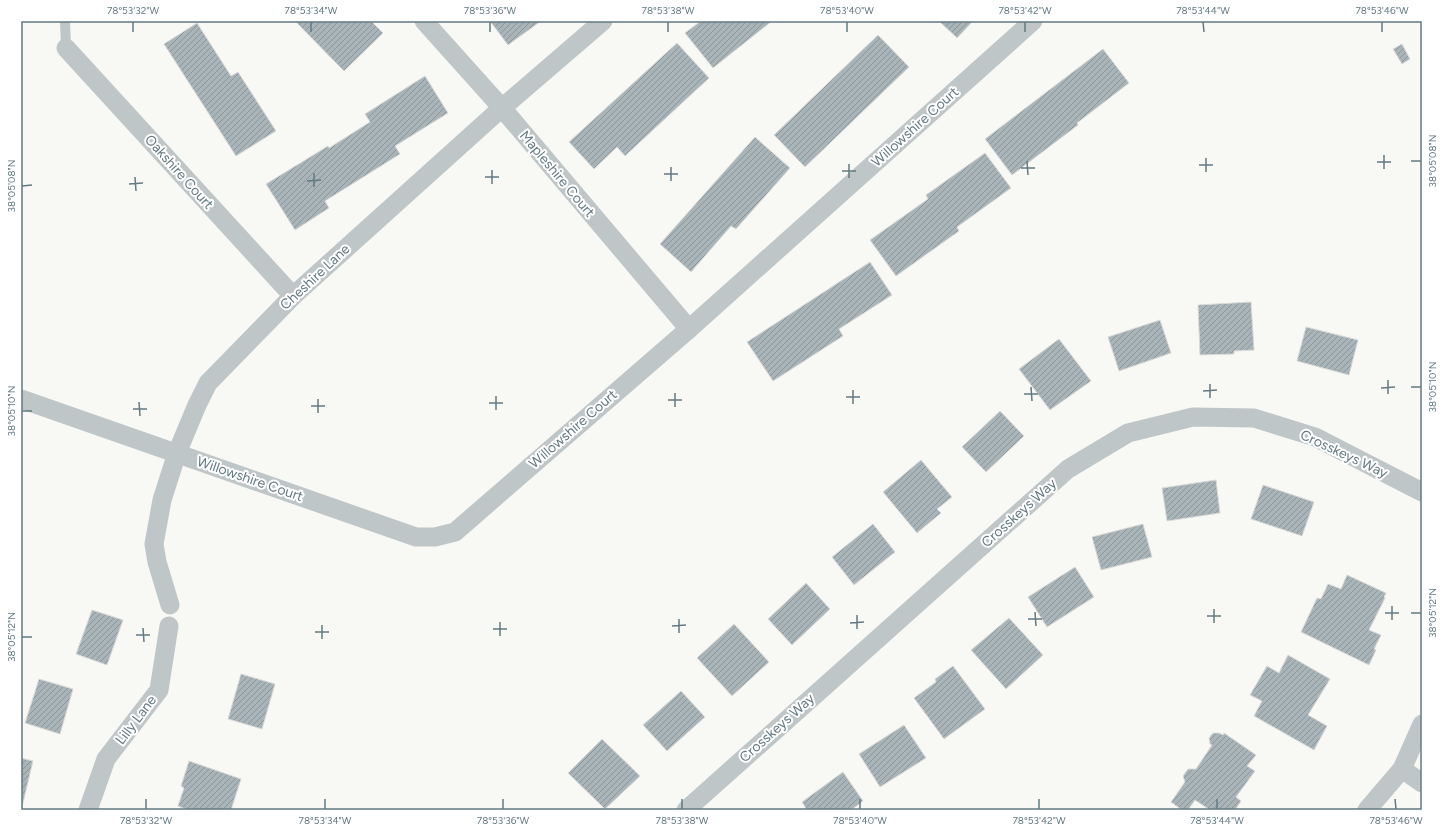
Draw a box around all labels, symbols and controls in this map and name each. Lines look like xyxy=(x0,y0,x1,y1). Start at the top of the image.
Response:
text: 78°53'32"W xyxy=(107,4,160,17)
text: 78°53'34"W xyxy=(285,4,338,17)
text: 78°53'36"W xyxy=(464,4,517,17)
text: 78°53'38"W xyxy=(642,4,695,17)
text: 78°53'40"W xyxy=(820,4,874,17)
text: 78°53'42"W xyxy=(999,4,1052,17)
text: 78°53'44"W xyxy=(1176,4,1230,17)
text: 78°53'46"W xyxy=(1355,4,1409,17)
street label: Willowshire Court xyxy=(868,83,962,171)
street label: Mapleshire Court xyxy=(516,127,598,221)
street label: Oakshire Court xyxy=(141,131,217,213)
text: 38°05'08"N xyxy=(1426,135,1439,187)
text: 38°05'08"N xyxy=(5,160,18,212)
street label: Cheshire Lane xyxy=(277,240,354,314)
text: 38°05'10"N xyxy=(1426,362,1439,412)
text: 38°05'10"N xyxy=(5,386,18,436)
street label: Willowshire Court xyxy=(525,386,621,472)
street label: Crosskeys Way xyxy=(1297,426,1391,482)
street label: Willowshire Court xyxy=(195,453,305,505)
street label: Crosskeys Way xyxy=(978,475,1060,551)
text: 38°05'12"N xyxy=(1426,588,1439,638)
text: 38°05'12"N xyxy=(5,612,18,662)
street label: Crosskeys Way xyxy=(736,690,818,766)
street label: Lilly Lane xyxy=(112,692,160,748)
text: 78°53'32"W xyxy=(120,814,173,827)
text: 78°53'34"W xyxy=(299,814,352,827)
text: 78°53'36"W xyxy=(477,814,530,827)
text: 78°53'38"W xyxy=(656,814,709,827)
text: 78°53'40"W xyxy=(833,814,887,827)
text: 78°53'42"W xyxy=(1013,814,1066,827)
text: 78°53'44"W xyxy=(1190,814,1244,827)
text: 78°53'46"W xyxy=(1369,814,1423,827)

